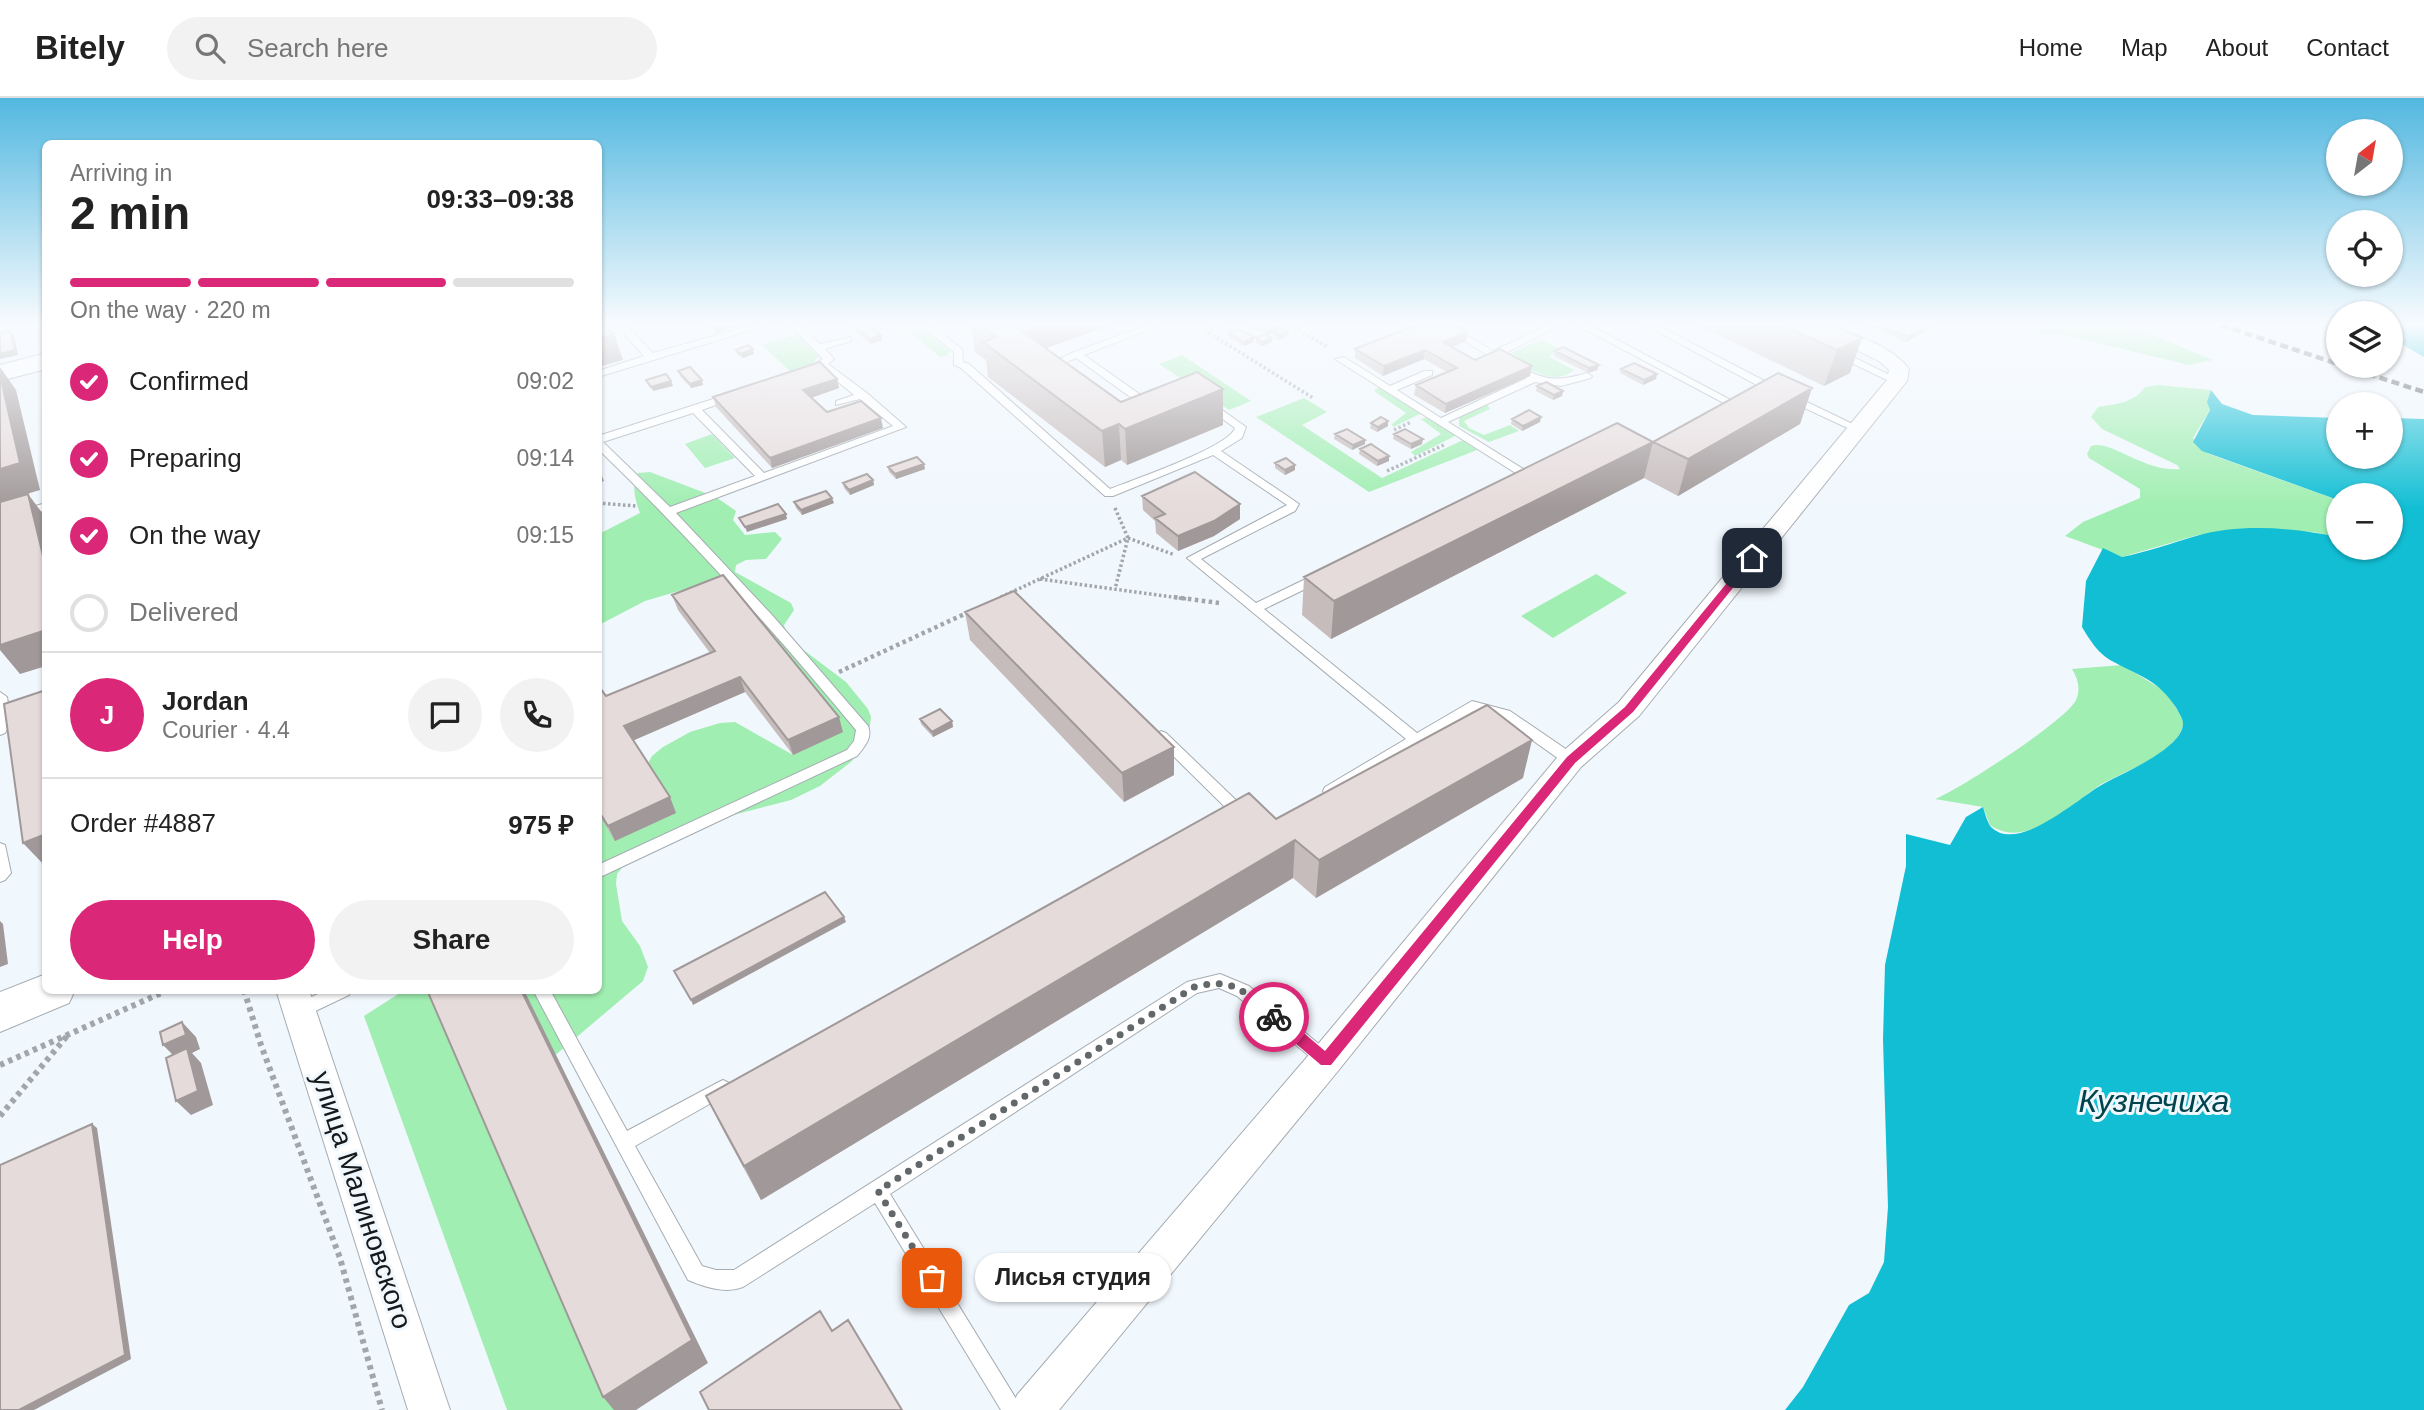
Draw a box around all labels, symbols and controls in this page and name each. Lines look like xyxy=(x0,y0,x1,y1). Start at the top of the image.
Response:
search box xyxy=(167,17,657,80)
text: Bitely xyxy=(35,29,125,66)
icon: search xyxy=(191,29,229,67)
text: Search here xyxy=(247,33,389,63)
text: Home xyxy=(2019,34,2083,61)
text: Map xyxy=(2121,34,2168,61)
text: About xyxy=(2206,34,2268,61)
text: Contact xyxy=(2306,34,2389,61)
north arrow xyxy=(2326,119,2403,196)
map controls xyxy=(2326,119,2403,560)
text: Arriving in xyxy=(70,160,172,186)
text: 09:33–09:38 xyxy=(427,184,574,214)
text: 2 min xyxy=(70,187,190,239)
button: locate xyxy=(2326,210,2403,287)
text: On the way · 220 m xyxy=(70,297,271,323)
button: layers xyxy=(2326,301,2403,378)
icon: check xyxy=(70,363,108,401)
text: Confirmed xyxy=(129,366,249,396)
text: 09:02 xyxy=(516,368,574,394)
button: + xyxy=(2326,392,2403,469)
icon: check xyxy=(70,440,108,478)
text: Preparing xyxy=(129,443,242,473)
text: 09:14 xyxy=(516,445,574,471)
button: − xyxy=(2326,483,2403,560)
icon: check xyxy=(70,517,108,555)
text: On the way xyxy=(129,520,261,550)
text: 09:15 xyxy=(516,522,574,548)
pin xyxy=(1722,528,1782,588)
icon: home xyxy=(1733,539,1771,577)
text: Delivered xyxy=(129,597,239,627)
button: chat xyxy=(408,678,482,752)
button: phone xyxy=(500,678,574,752)
text: Jordan xyxy=(162,686,249,716)
text: J xyxy=(100,700,114,730)
text: Courier · 4.4 xyxy=(162,717,290,743)
text: Order #4887 xyxy=(70,808,216,838)
text: 975 ₽ xyxy=(508,810,574,840)
button: Help xyxy=(70,900,315,980)
button: Share xyxy=(329,900,574,980)
courier xyxy=(1239,982,1309,1052)
icon: bike xyxy=(1255,998,1293,1036)
street label: улица Малиновского xyxy=(306,1067,418,1333)
water label: Кузнечиха xyxy=(2079,1083,2229,1119)
pin xyxy=(902,1248,962,1308)
callout: Лисья студия xyxy=(974,1254,1170,1302)
icon: bag xyxy=(913,1259,951,1297)
text: Лисья студия xyxy=(995,1264,1151,1290)

